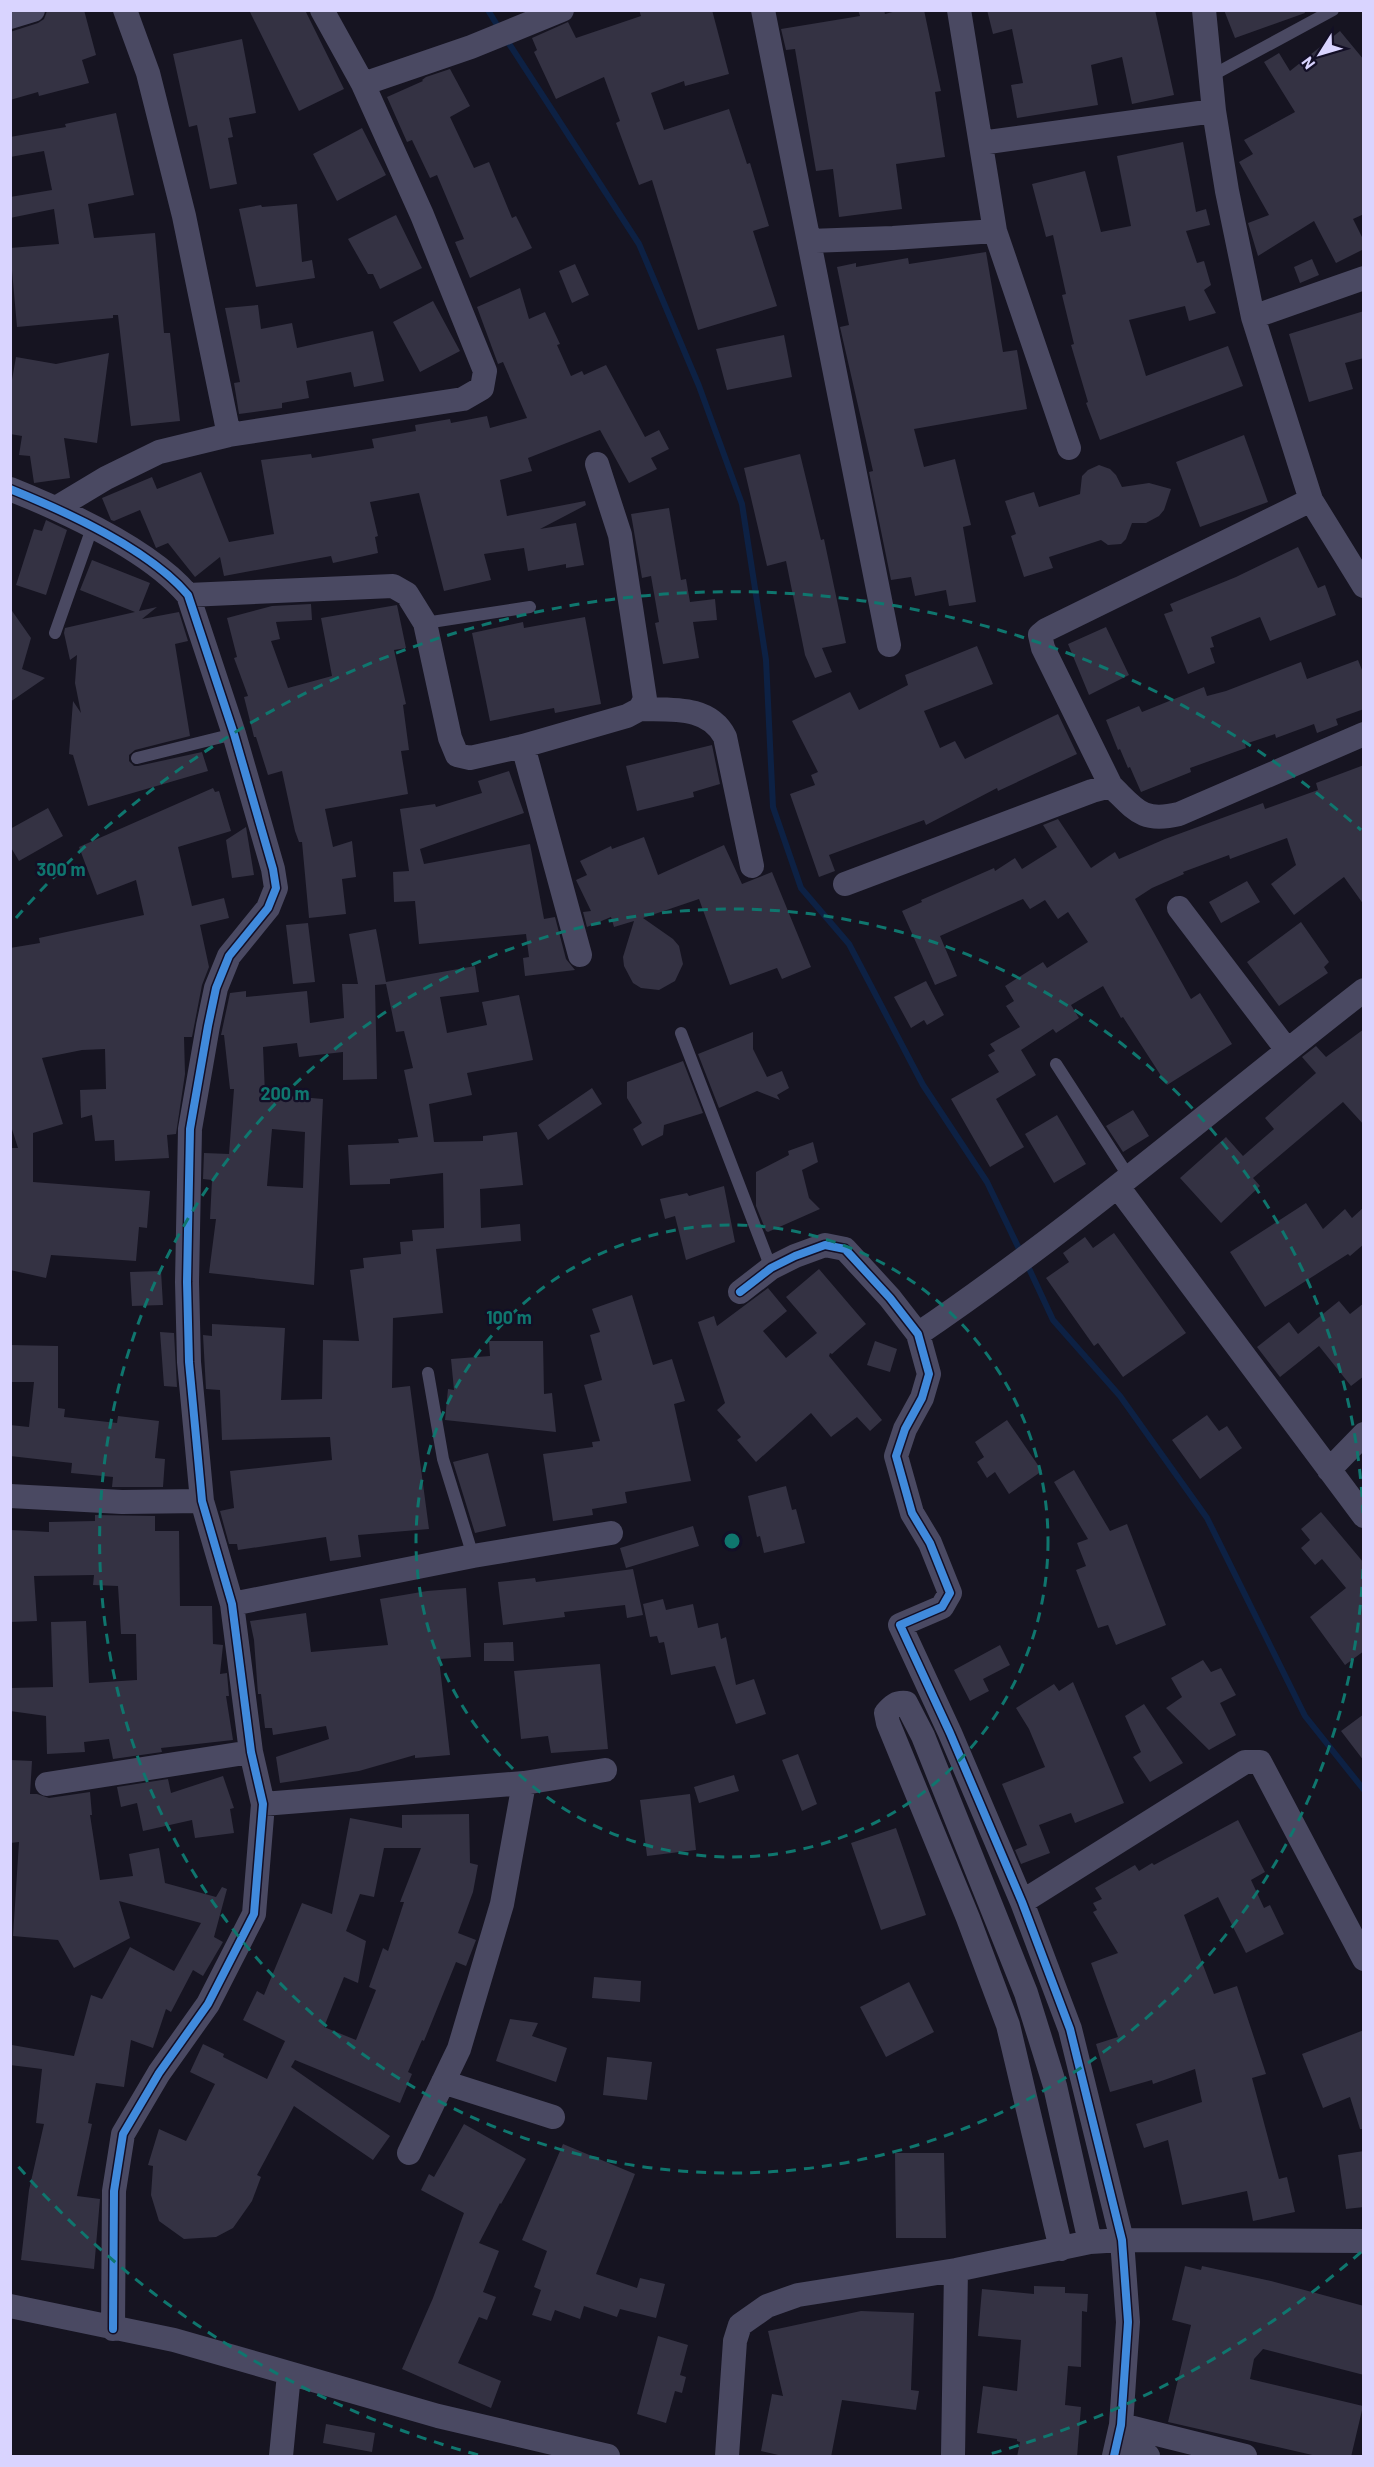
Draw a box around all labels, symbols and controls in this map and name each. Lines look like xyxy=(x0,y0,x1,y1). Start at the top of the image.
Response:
north arrow xyxy=(1290,24,1350,84)
text: N xyxy=(1297,53,1318,73)
text: 300 m xyxy=(37,858,85,880)
text: 200 m xyxy=(260,1082,310,1104)
text: 100 m xyxy=(486,1306,532,1328)
centre of rings xyxy=(722,1531,742,1551)

